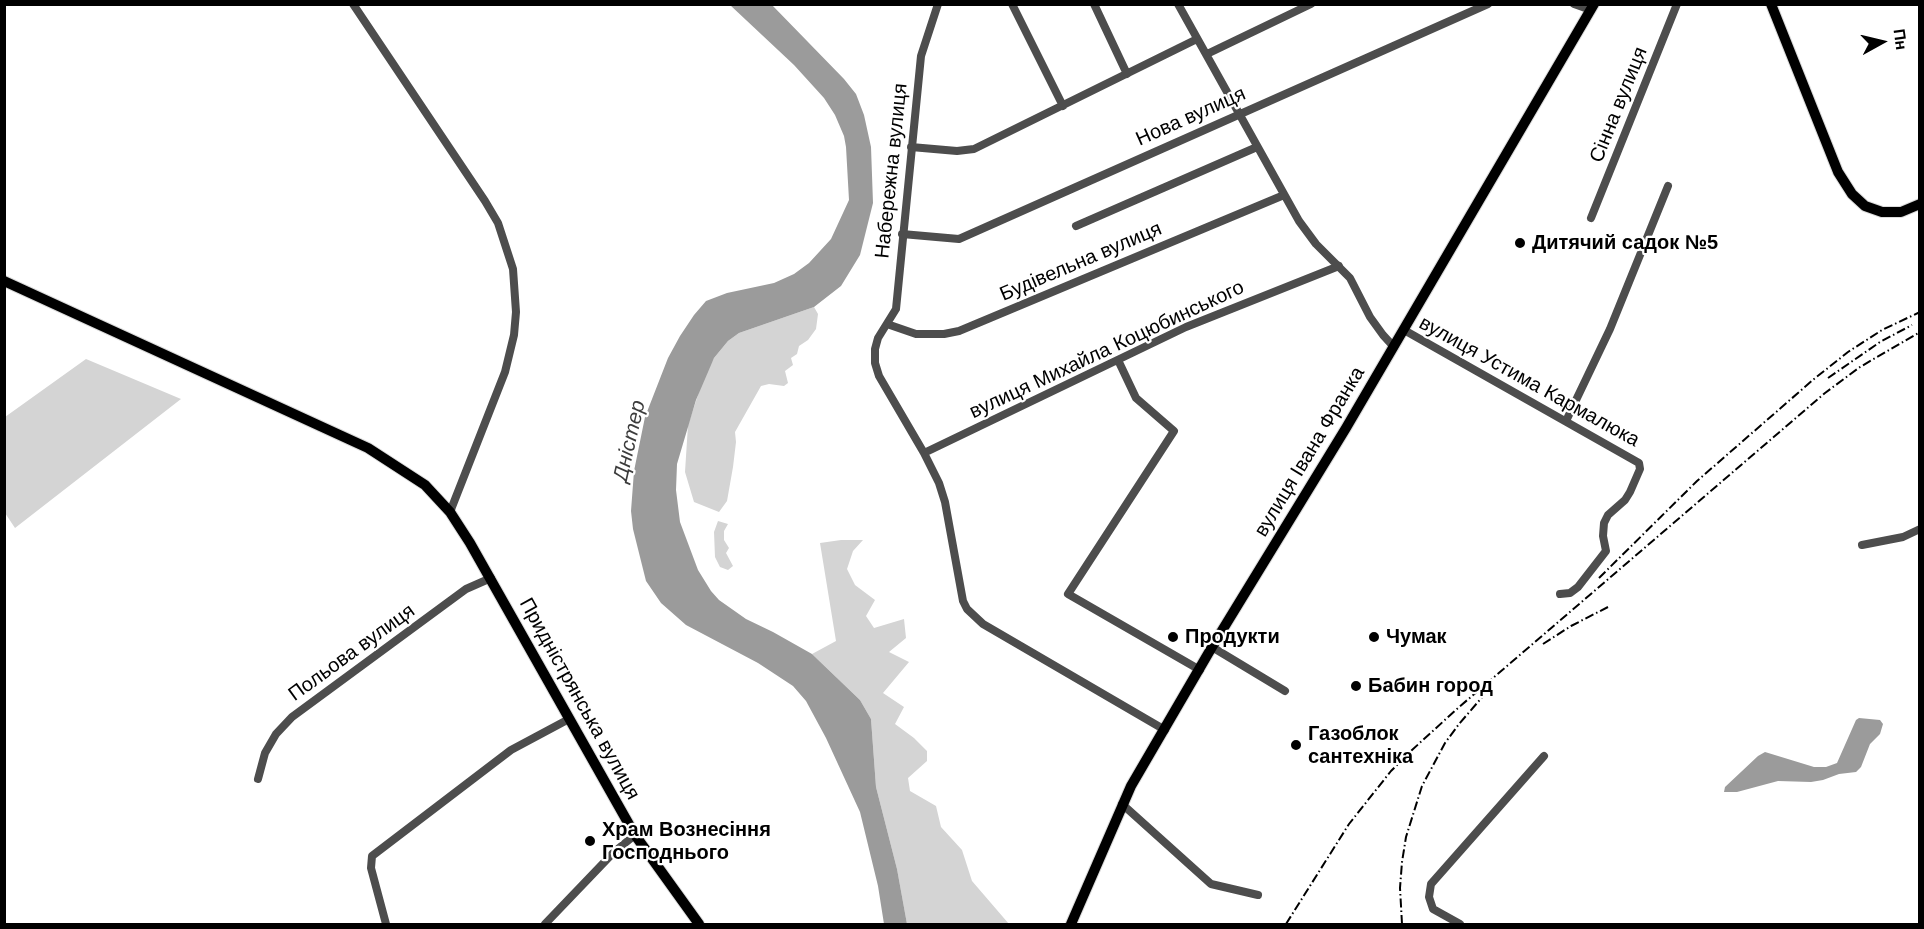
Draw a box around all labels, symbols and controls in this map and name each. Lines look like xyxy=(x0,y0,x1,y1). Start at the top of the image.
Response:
north arrow xyxy=(1852,12,1912,72)
text: Пн xyxy=(1890,28,1910,51)
street label: Сінна вулиця xyxy=(1585,44,1653,166)
street label: Набережна вулиця xyxy=(871,82,913,260)
street label: Нова вулиця xyxy=(1132,82,1250,152)
street label: Будівельна вулиця xyxy=(996,217,1166,307)
place label: Дитячий садок №5 xyxy=(1532,231,1718,255)
marker: Дитячий садок №5 xyxy=(1513,236,1527,250)
street label: вулиця Михайла Коцюбинського xyxy=(966,276,1248,424)
street label: вулиця Устима Кармалюка xyxy=(1415,311,1643,453)
street label: вулиця Івана Франка xyxy=(1250,363,1370,541)
water label: Дністер xyxy=(608,398,652,484)
street label: Придністрянська вулиця xyxy=(513,594,645,804)
street label: Польова вулиця xyxy=(284,599,420,707)
place label: Продукти xyxy=(1185,625,1280,649)
place label: Чумак xyxy=(1386,625,1447,649)
marker: Продукти xyxy=(1166,630,1180,644)
marker: Чумак xyxy=(1367,630,1381,644)
place label: Бабин город xyxy=(1368,674,1493,698)
marker: Бабин город xyxy=(1349,679,1363,693)
place label: Газоблок сантехніка xyxy=(1308,722,1413,769)
marker: Газоблок сантехніка xyxy=(1289,738,1303,752)
place label: Храм Вознесіння Господнього xyxy=(602,818,771,865)
marker: Храм Вознесіння Господнього xyxy=(583,834,597,848)

